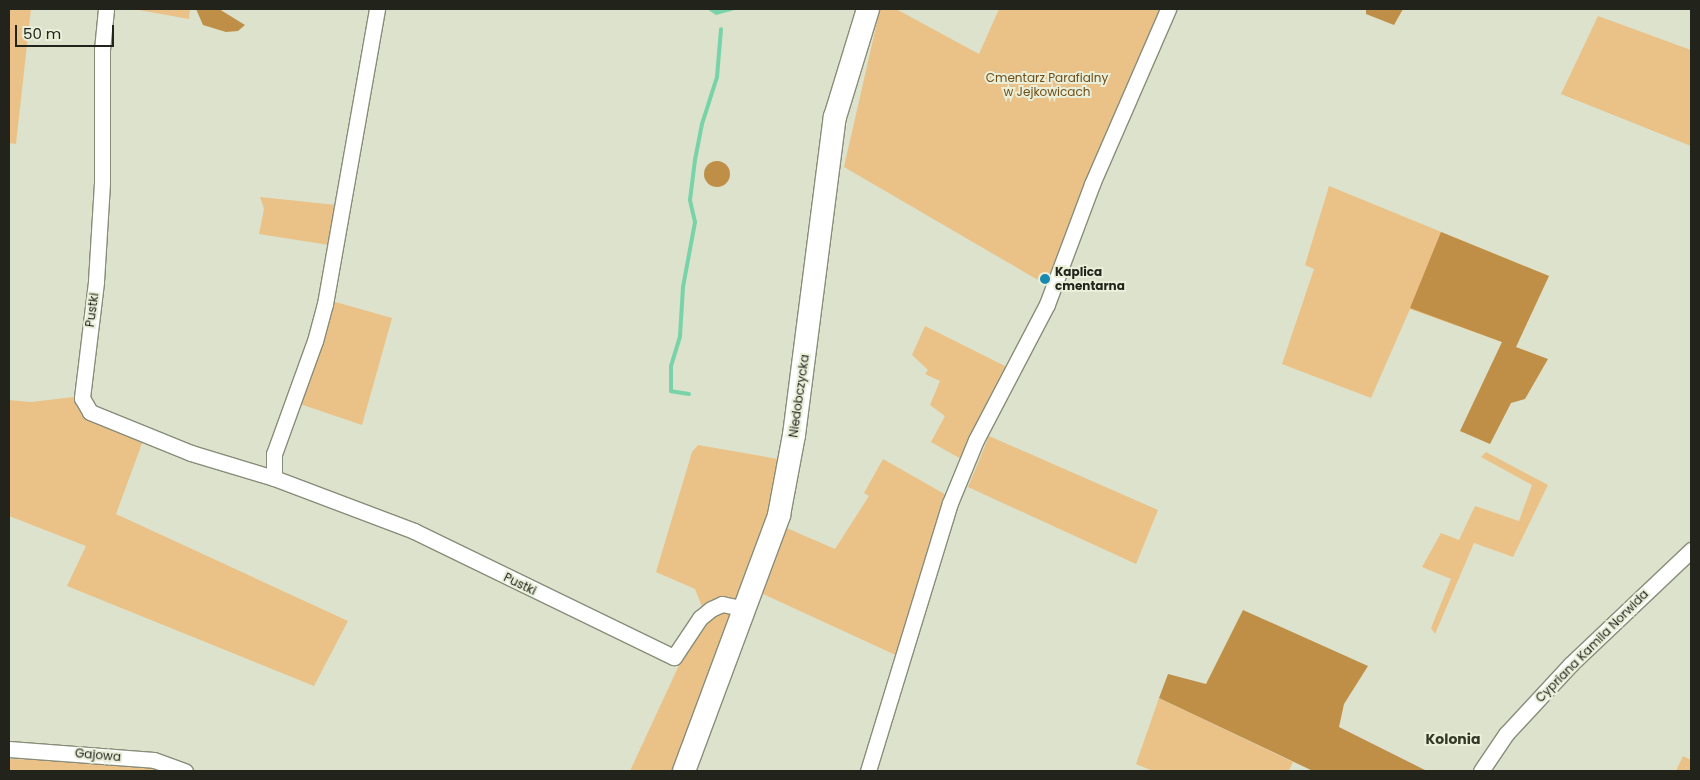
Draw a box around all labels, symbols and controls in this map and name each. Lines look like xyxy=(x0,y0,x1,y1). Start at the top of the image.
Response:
scale bar xyxy=(18,15,116,47)
text: 50 m xyxy=(23,23,61,44)
park label: Cmentarz Parafialny w Jejkowicach xyxy=(986,71,1108,99)
place label: Kaplica cmentarna xyxy=(1055,265,1125,293)
marker: Kaplica cmentarna xyxy=(1039,273,1051,285)
street label: Pustki xyxy=(82,292,102,328)
street label: Niedobczycka xyxy=(786,354,812,438)
street label: Pustki xyxy=(501,570,539,598)
street label: Cypriana Kamila Norwida xyxy=(1533,587,1651,705)
district label: Kolonia xyxy=(1426,731,1480,747)
street label: Gajowa xyxy=(74,746,122,764)

